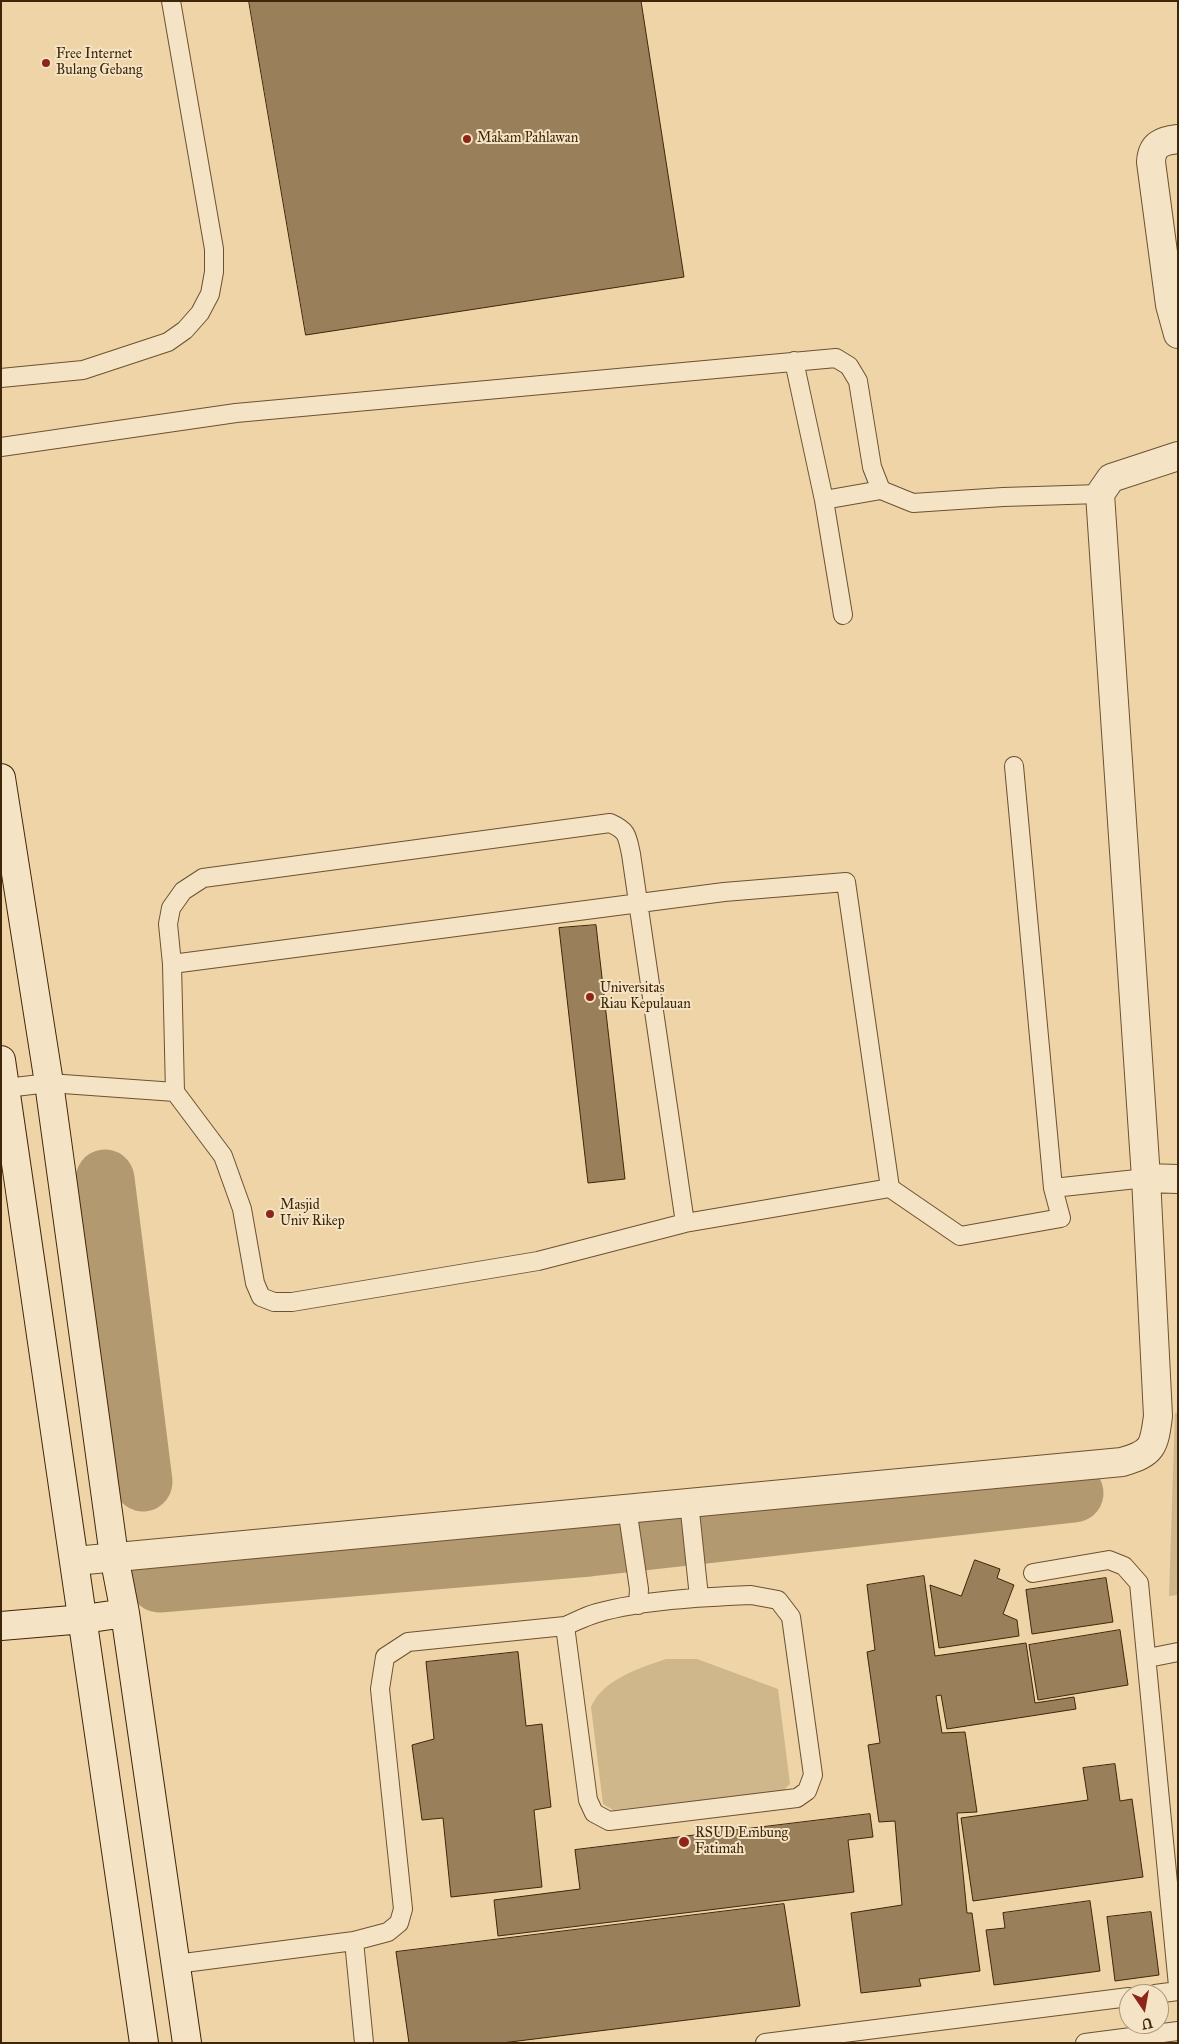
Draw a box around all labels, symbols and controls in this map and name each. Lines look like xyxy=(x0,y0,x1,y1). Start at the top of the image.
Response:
place label: Free Internet Bulang Gebang xyxy=(56,47,142,80)
marker: Free Internet Bulang Gebang xyxy=(40,57,52,69)
place label: Makam Pahlawan xyxy=(477,131,578,147)
marker: Makam Pahlawan xyxy=(461,133,473,145)
place label: Universitas Riau Kepulauan xyxy=(600,981,691,1014)
marker: Universitas Riau Kepulauan xyxy=(584,991,596,1003)
place label: Masjid Univ Rikep xyxy=(280,1198,345,1230)
marker: Masjid Univ Rikep xyxy=(264,1208,276,1220)
place label: RSUD Embung Fatimah xyxy=(695,1826,788,1858)
marker: RSUD Embung Fatimah xyxy=(677,1835,691,1849)
north arrow xyxy=(1119,1984,1169,2034)
text: U xyxy=(1140,2014,1154,2033)

